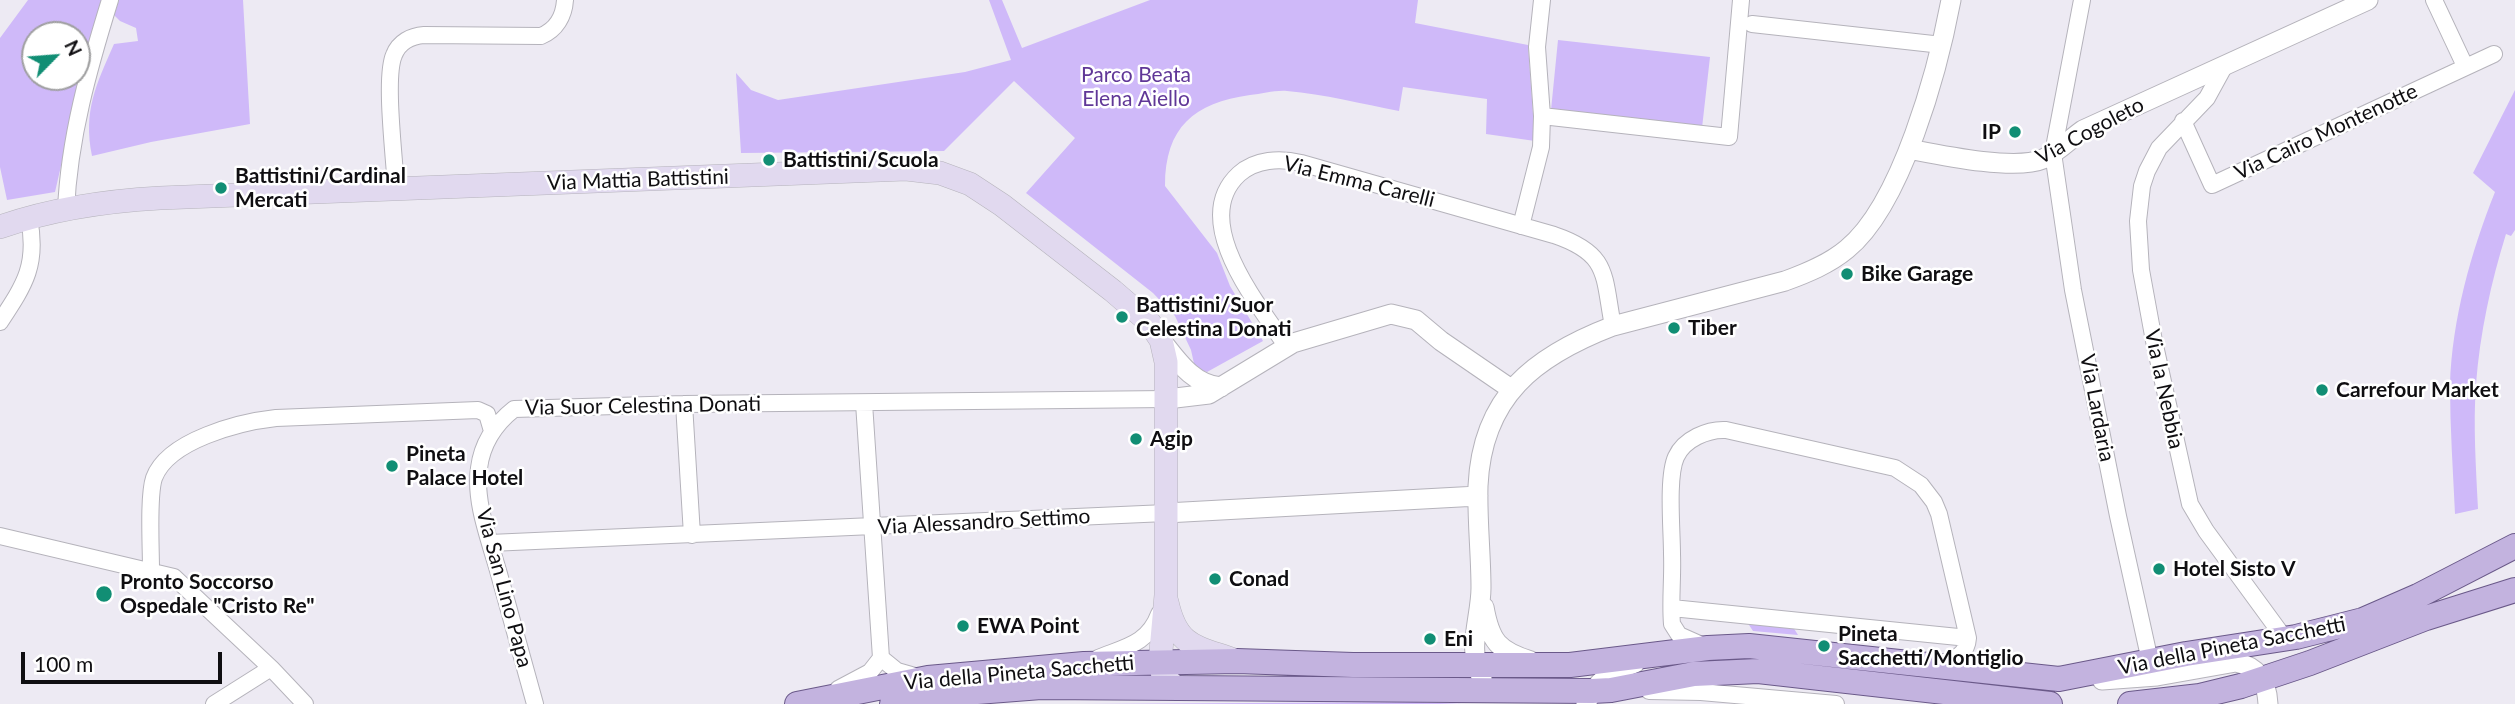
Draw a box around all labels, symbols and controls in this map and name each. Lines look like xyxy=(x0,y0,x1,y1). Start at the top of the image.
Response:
north arrow xyxy=(21,21,91,91)
text: N xyxy=(60,36,87,59)
park label: Parco Beata Elena Aiello xyxy=(1081,62,1191,112)
street label: Via Cairo Montenotte xyxy=(2230,79,2422,185)
street label: Via Cogoleto xyxy=(2032,92,2148,170)
place label: IP xyxy=(1982,119,2001,145)
marker: IP xyxy=(2007,124,2023,140)
place label: Battistini/Scuola xyxy=(783,147,939,173)
street label: Via Emma Carelli xyxy=(1281,151,1437,213)
marker: Battistini/Scuola xyxy=(761,152,777,168)
place label: Battistini/Cardinal Mercati xyxy=(235,163,406,213)
street label: Via Mattia Battistini xyxy=(547,164,729,196)
marker: Battistini/Cardinal Mercati xyxy=(213,180,229,196)
place label: Bike Garage xyxy=(1861,261,1973,287)
marker: Bike Garage xyxy=(1839,266,1855,282)
place label: Battistini/Suor Celestina Donati xyxy=(1136,292,1291,342)
marker: Battistini/Suor Celestina Donati xyxy=(1114,309,1130,325)
place label: Tiber xyxy=(1688,315,1737,341)
marker: Tiber xyxy=(1666,320,1682,336)
street label: Via la Nebbia xyxy=(2139,327,2189,451)
street label: Via Lardaria xyxy=(2074,352,2120,464)
place label: Carrefour Market xyxy=(2336,377,2499,403)
marker: Carrefour Market xyxy=(2314,382,2330,398)
street label: Via Suor Celestina Donati xyxy=(525,391,761,421)
place label: Agip xyxy=(1150,426,1193,452)
marker: Agip xyxy=(1128,431,1144,447)
place label: Pineta Palace Hotel xyxy=(406,441,523,491)
marker: Pineta Palace Hotel xyxy=(384,458,400,474)
street label: Via Alessandro Settimo xyxy=(877,504,1091,540)
street label: Via San Lino Papa xyxy=(471,506,537,670)
place label: Hotel Sisto V xyxy=(2173,556,2295,582)
marker: Hotel Sisto V xyxy=(2151,561,2167,577)
place label: Conad xyxy=(1229,566,1289,592)
place label: Pronto Soccorso Ospedale "Cristo Re" xyxy=(120,569,315,619)
marker: Conad xyxy=(1207,571,1223,587)
marker: Pronto Soccorso Ospedale "Cristo Re" xyxy=(94,584,114,604)
street label: Via della Pineta Sacchetti xyxy=(2116,612,2348,680)
place label: EWA Point xyxy=(977,613,1079,639)
marker: EWA Point xyxy=(955,618,971,634)
place label: Pineta Sacchetti/Montiglio xyxy=(1838,621,2024,671)
place label: Eni xyxy=(1444,626,1473,652)
marker: Eni xyxy=(1422,631,1438,647)
scale bar xyxy=(24,638,226,682)
marker: Pineta Sacchetti/Montiglio xyxy=(1816,638,1832,654)
street label: Via della Pineta Sacchetti xyxy=(903,650,1135,696)
text: 100 m xyxy=(34,651,93,676)

